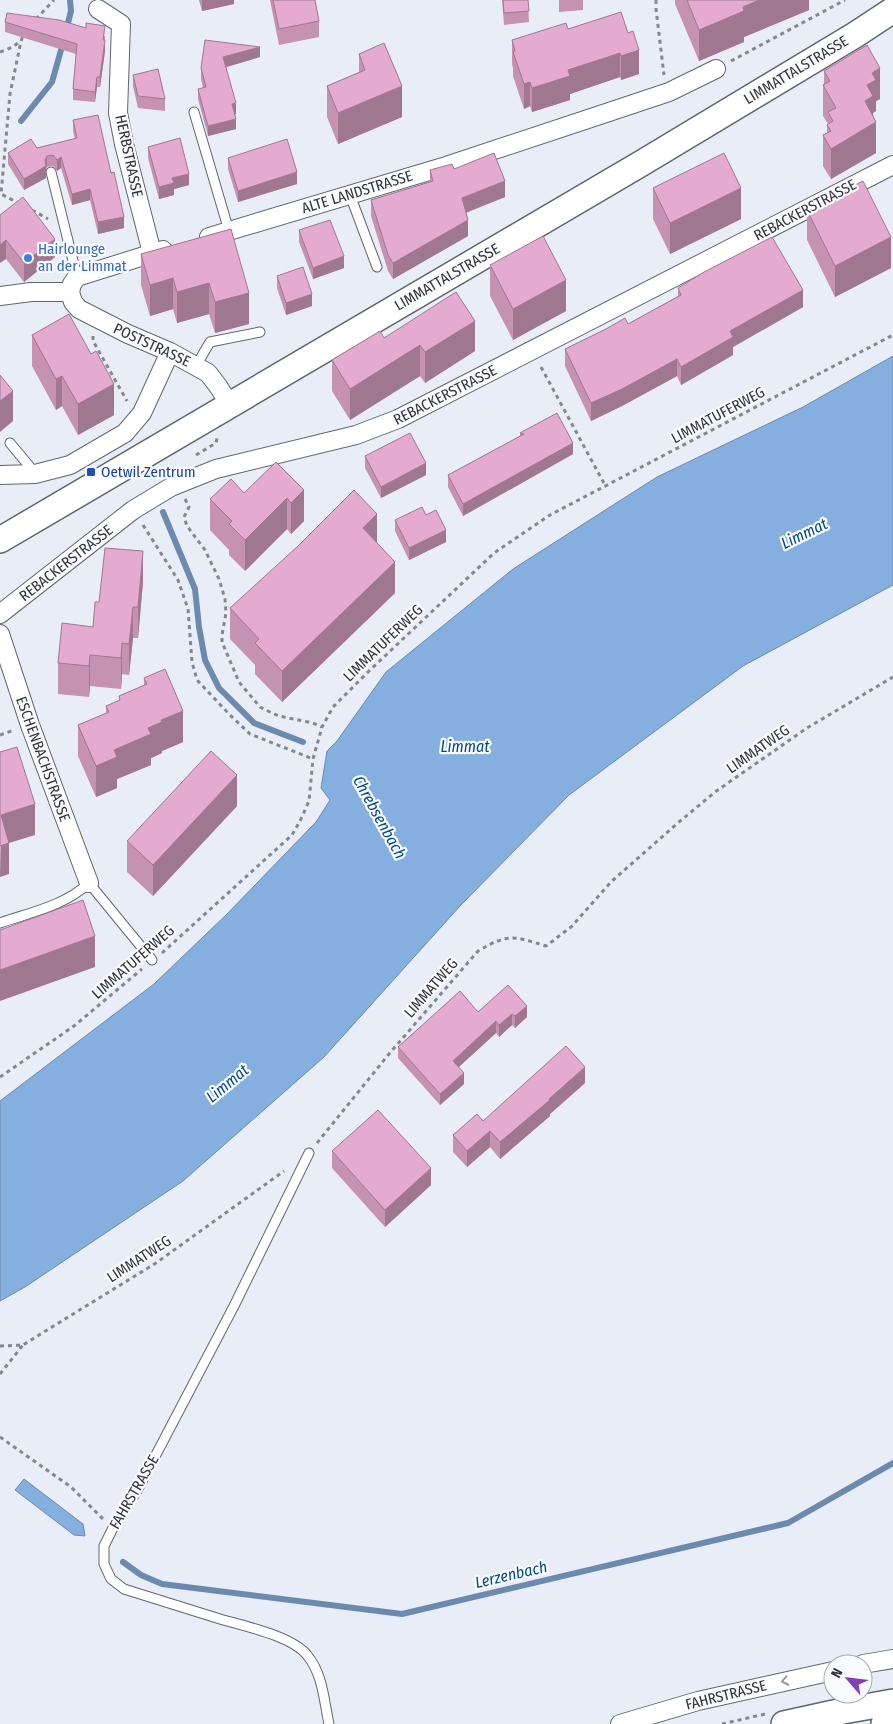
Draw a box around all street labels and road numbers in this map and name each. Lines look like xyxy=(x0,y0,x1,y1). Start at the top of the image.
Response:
street label: LIMMATTALSTRASSE xyxy=(741,32,851,108)
street label: HERBSTRASSE xyxy=(111,113,147,199)
street label: ALTE LANDSTRASSE xyxy=(299,167,415,217)
street label: REBACKERSTRASSE xyxy=(751,175,859,245)
street label: LIMMATTALSTRASSE xyxy=(391,240,503,314)
street label: POSTSTRASSE xyxy=(111,319,193,371)
street label: REBACKERSTRASSE xyxy=(390,361,500,429)
street label: LIMMATUFERWEG xyxy=(668,383,768,447)
street label: REBACKERSTRASSE xyxy=(16,521,116,605)
street label: LIMMATUFERWEG xyxy=(340,601,426,685)
street label: ESCHENBACHSTRASSE xyxy=(12,694,74,824)
street label: LIMMATWEG xyxy=(723,721,793,777)
street label: LIMMATUFERWEG xyxy=(88,921,178,1003)
street label: LIMMATWEG xyxy=(400,955,462,1021)
street label: LIMMATWEG xyxy=(104,1232,174,1286)
street label: FAHRSTRASSE xyxy=(106,1452,162,1532)
street label: FAHRSTRASSE xyxy=(684,1676,768,1714)

